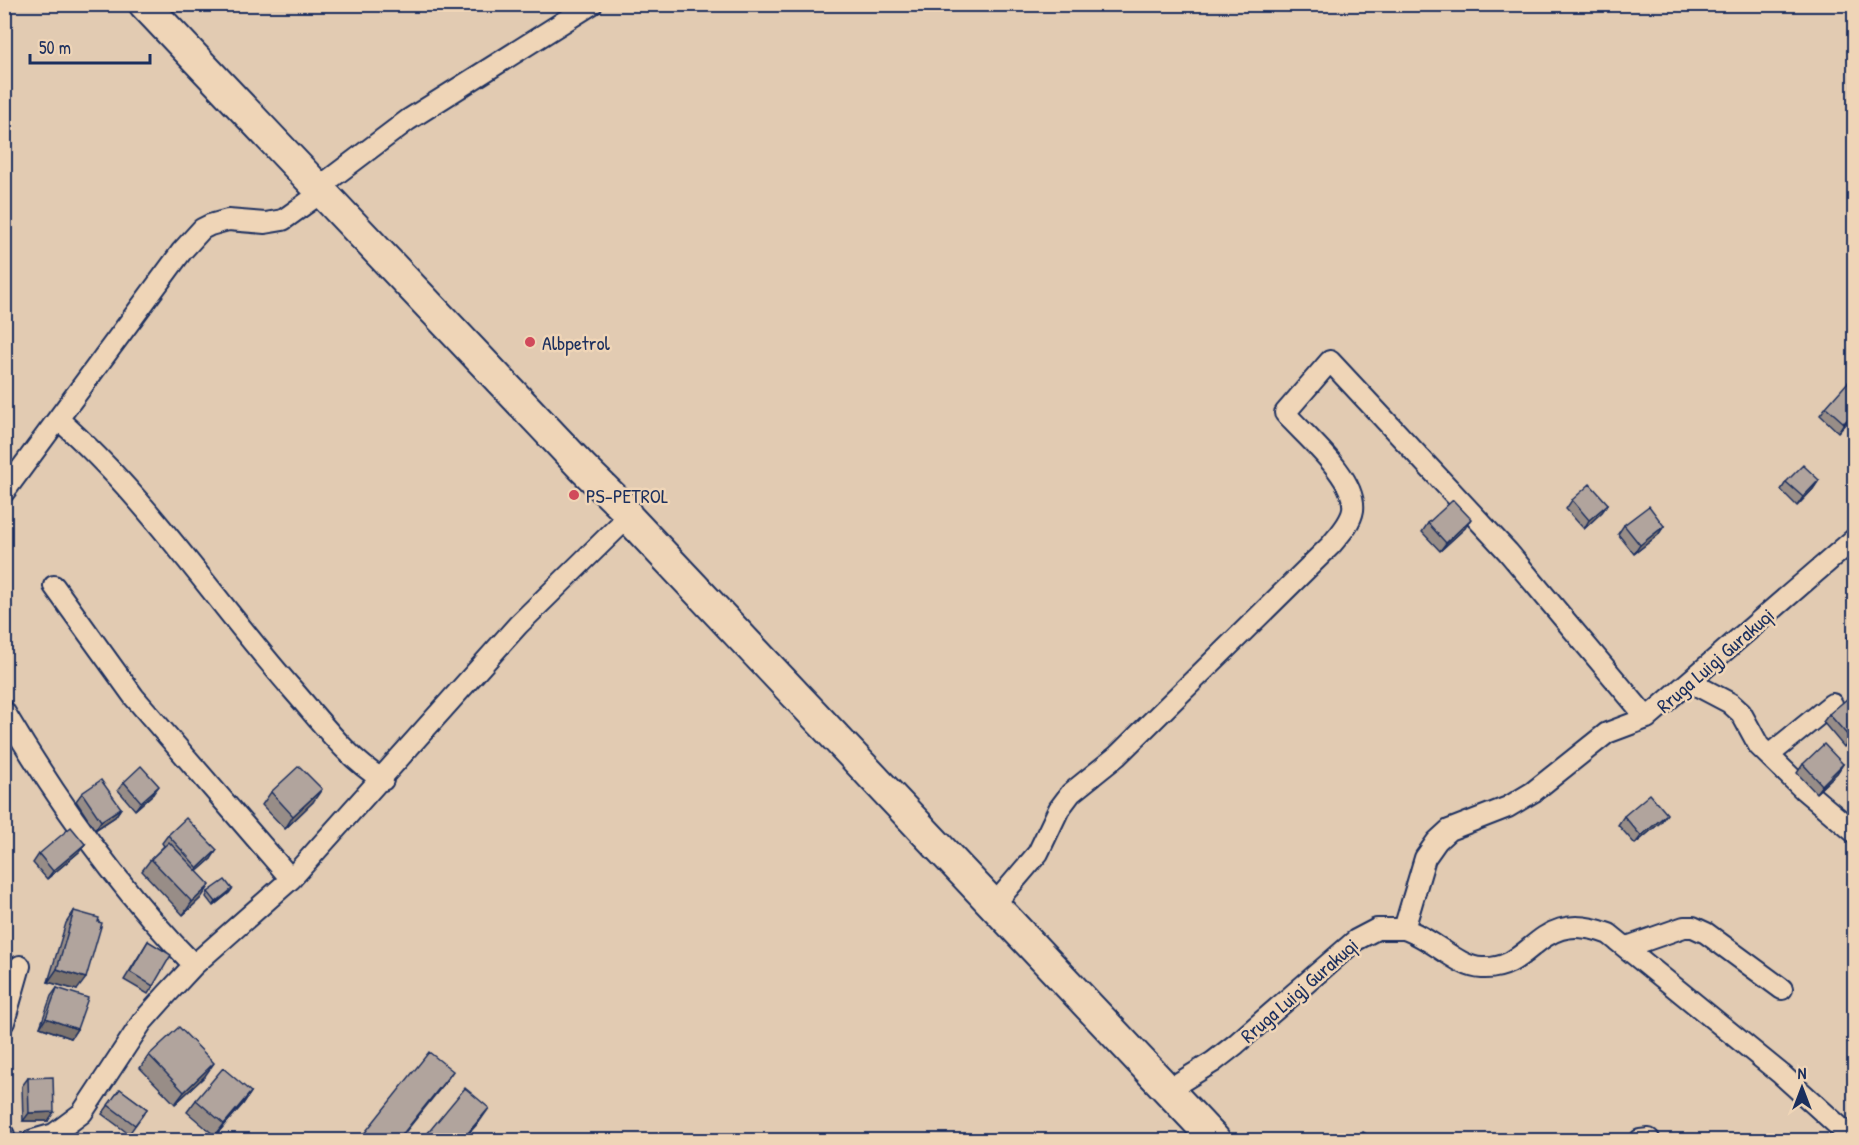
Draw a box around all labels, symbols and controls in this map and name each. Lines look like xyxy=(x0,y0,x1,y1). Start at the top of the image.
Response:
scale bar xyxy=(30,27,150,65)
text: 50 m xyxy=(39,35,71,60)
place label: Albpetrol xyxy=(542,329,610,356)
marker: Albpetrol xyxy=(523,335,537,349)
place label: PS-PETROL xyxy=(586,482,668,509)
marker: PS-PETROL xyxy=(567,488,581,502)
street label: Rruga Luigj Gurakuqi xyxy=(1651,601,1779,719)
street label: Rruga Luigj Gurakuqi xyxy=(1235,931,1363,1049)
north arrow xyxy=(1772,1058,1832,1118)
text: N xyxy=(1798,1062,1807,1084)

